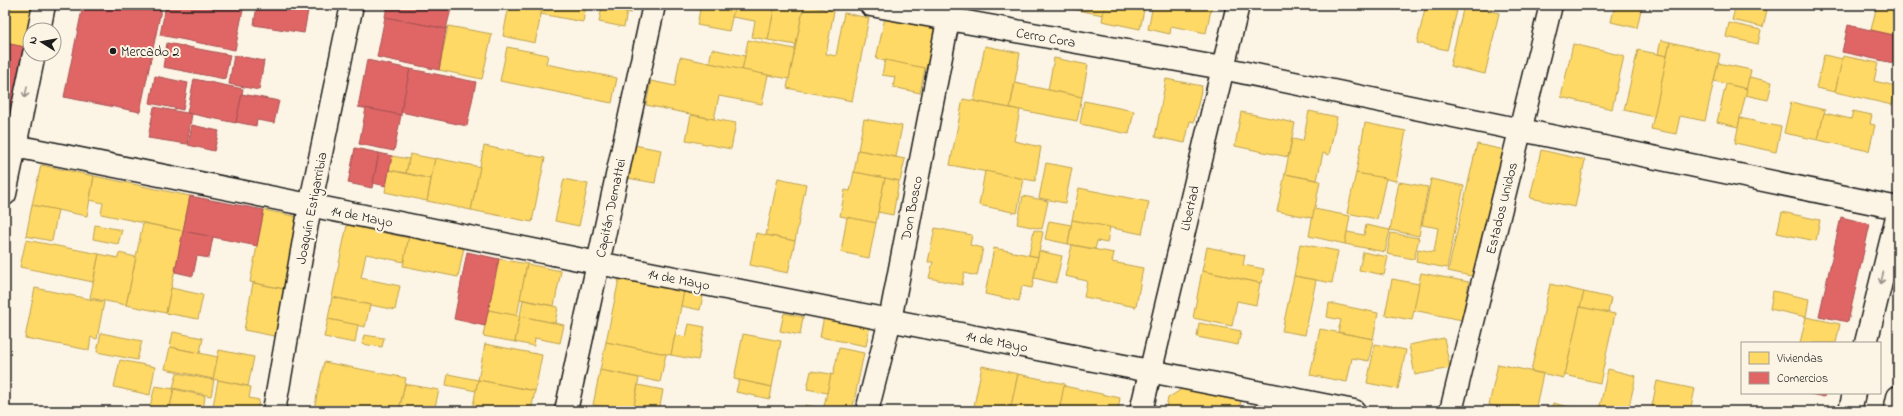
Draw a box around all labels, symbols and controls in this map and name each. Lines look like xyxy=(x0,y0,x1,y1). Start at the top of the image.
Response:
north arrow xyxy=(22,22,62,62)
street label: Cerro Cora xyxy=(1014,23,1077,54)
text: N xyxy=(25,35,42,45)
place label: Mercado 2 xyxy=(121,42,180,63)
marker: Mercado 2 xyxy=(108,46,118,56)
one-way arrow xyxy=(22,85,30,98)
street label: Joaquín Estigarribia xyxy=(291,150,335,266)
street label: Capitán Demattei xyxy=(591,157,632,260)
street label: Estados Unidos xyxy=(1481,160,1524,257)
street label: Don Bosco xyxy=(896,174,929,243)
street label: Libertad xyxy=(1175,184,1206,233)
street label: 14 de Mayo xyxy=(329,201,395,235)
street label: 14 de Mayo xyxy=(646,264,712,298)
one-way arrow xyxy=(1878,271,1885,284)
street label: 14 de Mayo xyxy=(964,326,1030,360)
legend xyxy=(1741,342,1881,394)
text: Viviendas xyxy=(1776,350,1823,368)
text: Comercios xyxy=(1777,370,1828,388)

